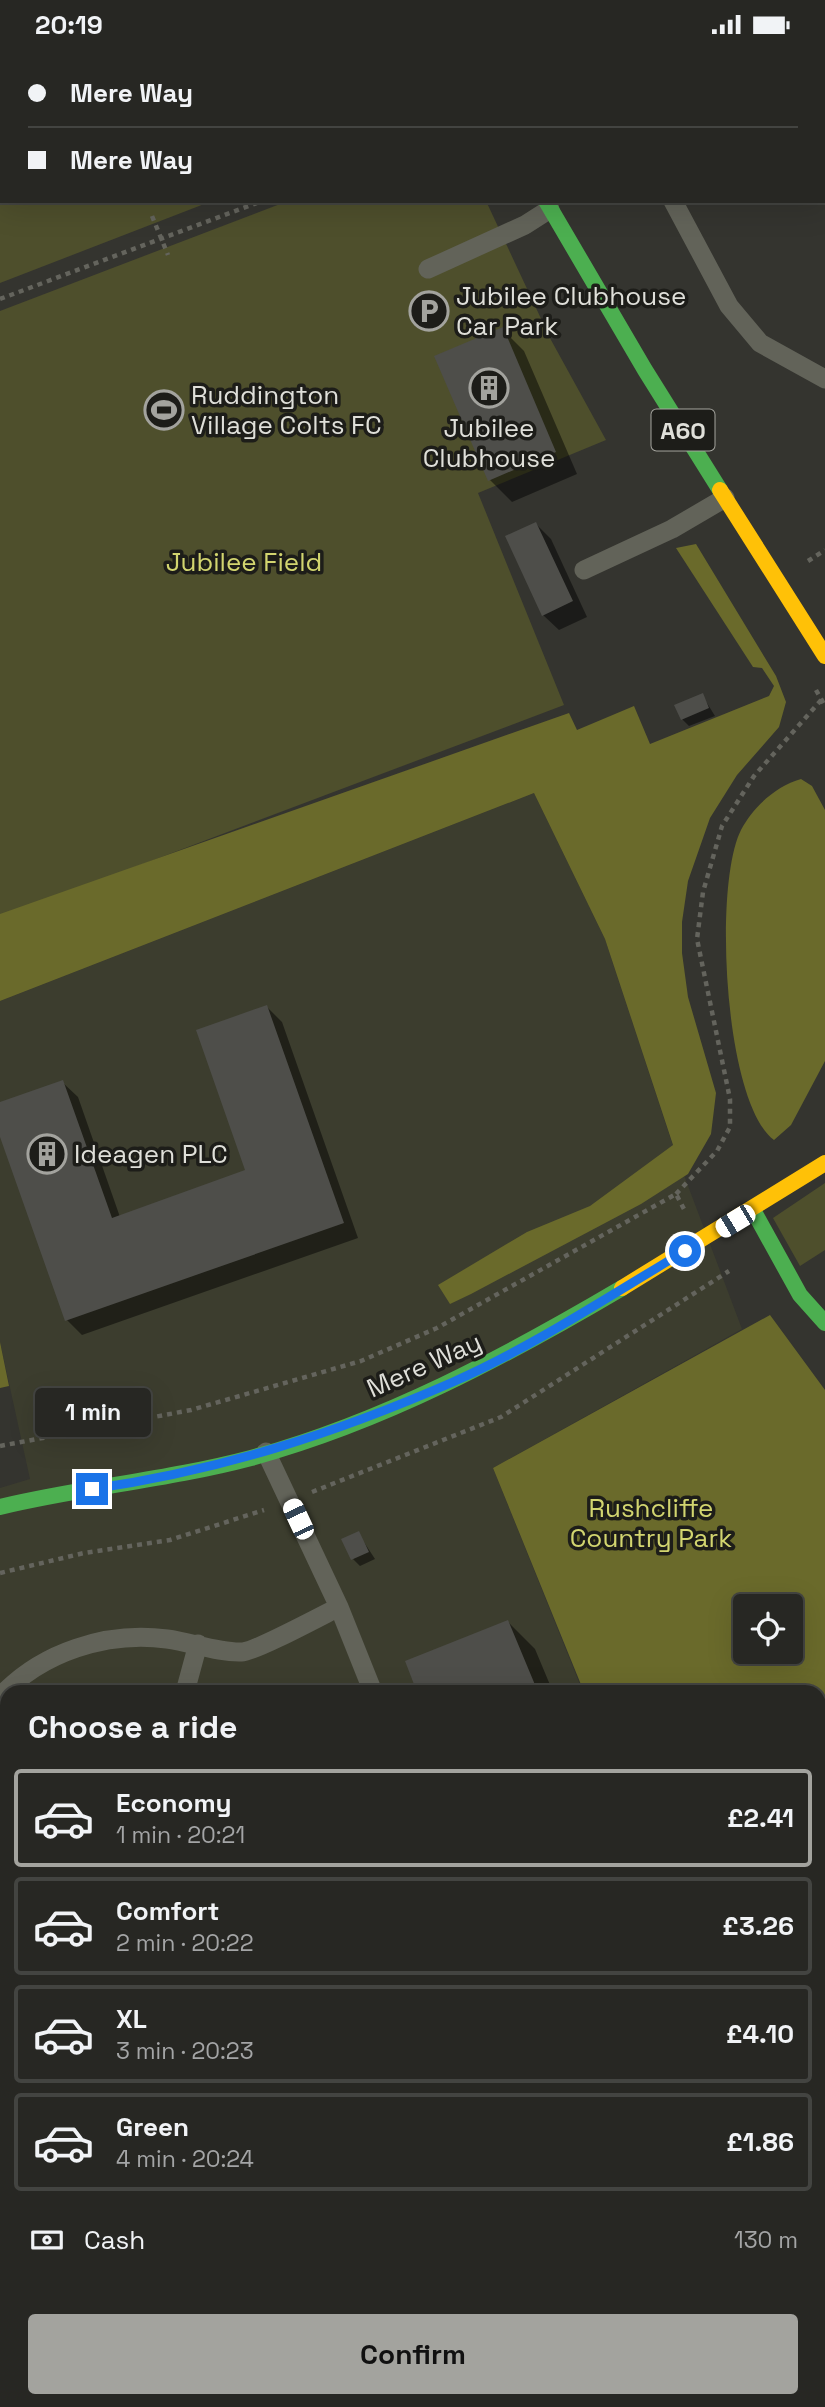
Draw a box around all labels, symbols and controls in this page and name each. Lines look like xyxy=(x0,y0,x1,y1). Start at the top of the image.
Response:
text: 20:19 xyxy=(35,8,103,42)
text: Mere Way xyxy=(70,76,193,110)
text: Mere Way xyxy=(70,143,193,177)
place label: Jubilee Clubhouse Car Park xyxy=(456,279,686,343)
parking icon: Jubilee Clubhouse Car Park xyxy=(408,290,450,332)
building icon: Jubilee Clubhouse xyxy=(468,367,510,409)
place label: Ruddington Village Colts FC xyxy=(191,378,382,442)
sports icon: Ruddington Village Colts FC xyxy=(143,389,185,431)
road number: A60 xyxy=(652,409,714,451)
place label: Jubilee Clubhouse xyxy=(423,411,555,475)
park label: Jubilee Field xyxy=(166,545,322,579)
building icon: Ideagen PLC xyxy=(26,1133,68,1175)
place label: Ideagen PLC xyxy=(74,1137,228,1171)
car xyxy=(712,1201,759,1241)
route start xyxy=(669,1235,701,1267)
street label: Mere Way xyxy=(361,1325,487,1405)
callout: 1 min xyxy=(34,1387,150,1437)
text: 1 min xyxy=(65,1397,121,1427)
route end xyxy=(76,1473,108,1505)
park label: Rushcliffe Country Park xyxy=(570,1491,732,1555)
car xyxy=(280,1496,317,1542)
map controls xyxy=(733,1594,803,1664)
button: locate xyxy=(733,1594,803,1664)
text: Choose a ride xyxy=(28,1707,238,1747)
text: Economy xyxy=(116,1786,232,1820)
icon: car xyxy=(32,1787,95,1850)
text: £2.41 xyxy=(727,1801,794,1835)
text: 1 min · 20:21 xyxy=(116,1820,245,1850)
text: Comfort xyxy=(116,1894,219,1928)
icon: car xyxy=(32,1895,95,1958)
text: £3.26 xyxy=(722,1909,794,1943)
text: 2 min · 20:22 xyxy=(116,1928,254,1958)
text: XL xyxy=(116,2002,147,2036)
icon: car xyxy=(32,2003,95,2066)
text: £4.10 xyxy=(726,2017,794,2051)
text: 3 min · 20:23 xyxy=(116,2036,254,2066)
text: Green xyxy=(116,2110,189,2144)
icon: car xyxy=(32,2111,95,2174)
text: £1.86 xyxy=(726,2125,794,2159)
text: 4 min · 20:24 xyxy=(116,2144,254,2174)
icon: cash xyxy=(28,2221,66,2259)
text: Cash xyxy=(84,2223,145,2257)
text: 130 m xyxy=(734,2225,798,2255)
button: Confirm xyxy=(28,2314,798,2394)

